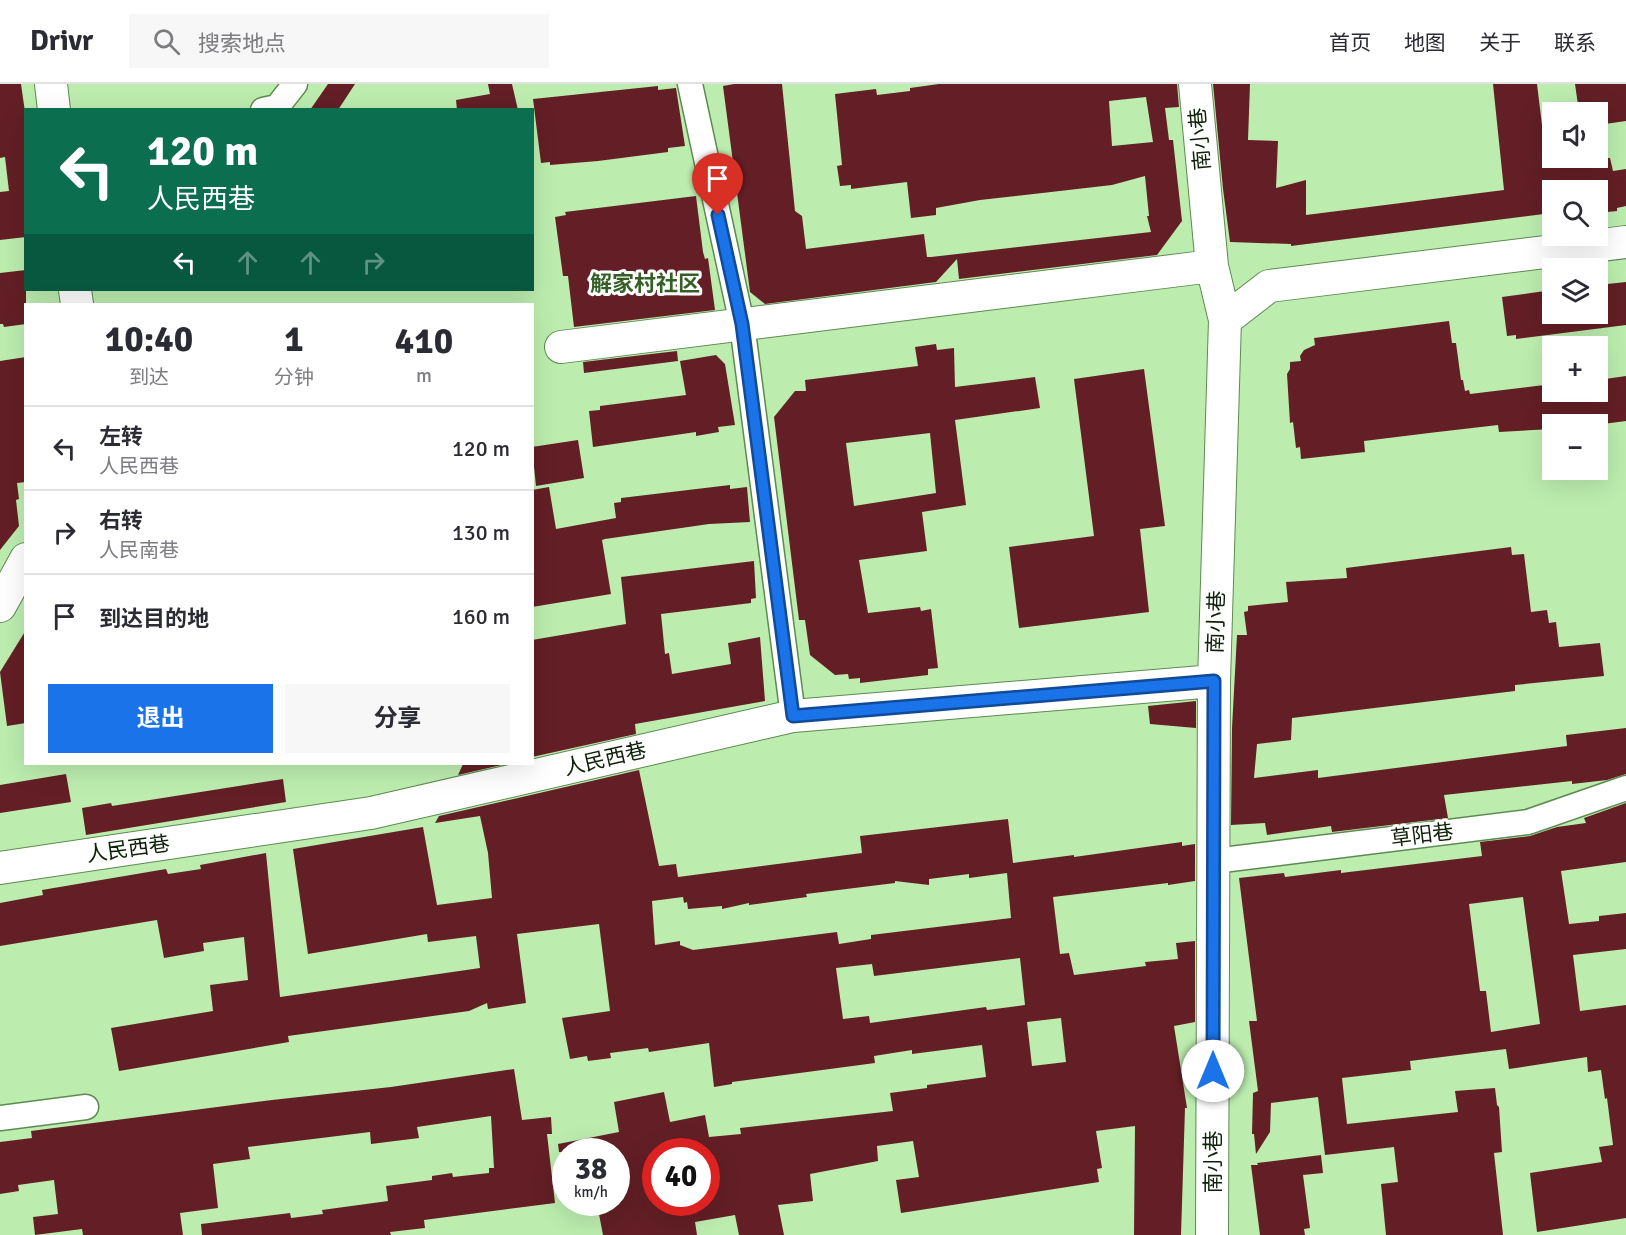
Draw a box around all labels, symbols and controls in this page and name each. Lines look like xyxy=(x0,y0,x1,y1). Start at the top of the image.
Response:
search box xyxy=(129,14,549,68)
text: Drivr xyxy=(30,24,93,58)
icon: search xyxy=(150,25,183,58)
text: 搜索地点 xyxy=(198,30,286,57)
text: 首页 xyxy=(1329,30,1371,56)
text: 地图 xyxy=(1404,30,1446,56)
text: 关于 xyxy=(1479,30,1521,56)
text: 联系 xyxy=(1554,30,1596,56)
map controls xyxy=(1542,102,1608,480)
button: sound xyxy=(1542,102,1608,168)
street label: 南小巷 xyxy=(1184,106,1216,172)
text: 120 m xyxy=(147,126,258,177)
icon: left xyxy=(48,132,126,210)
pin xyxy=(692,153,743,215)
icon: arrive xyxy=(701,162,734,195)
button: search xyxy=(1542,180,1608,246)
text: 人民西巷 xyxy=(147,183,255,216)
icon: left xyxy=(168,246,201,279)
icon: ahead xyxy=(231,246,264,279)
icon: ahead xyxy=(294,246,327,279)
icon: right xyxy=(357,246,390,279)
button: layers xyxy=(1542,258,1608,324)
district label: 解家村社区 xyxy=(590,270,700,297)
text: 10:40 xyxy=(105,317,193,362)
text: 1 xyxy=(284,317,304,362)
text: 410 xyxy=(395,319,453,364)
button: + xyxy=(1542,336,1608,402)
text: m xyxy=(416,363,432,388)
text: 到达 xyxy=(129,365,169,390)
text: 分钟 xyxy=(274,365,314,390)
button: − xyxy=(1542,414,1608,480)
text: 左转 xyxy=(99,423,143,450)
icon: left xyxy=(48,432,81,465)
text: 120 m xyxy=(452,435,510,462)
text: 人民西巷 xyxy=(99,454,179,479)
text: 右转 xyxy=(99,507,143,534)
icon: right xyxy=(48,516,81,549)
text: 130 m xyxy=(452,519,510,546)
text: 人民南巷 xyxy=(99,538,179,563)
street label: 南小巷 xyxy=(1202,590,1230,654)
icon: arrive xyxy=(48,600,81,633)
text: 160 m xyxy=(452,603,510,630)
text: 到达目的地 xyxy=(99,605,209,632)
button: 退出 xyxy=(48,684,273,753)
button: 分享 xyxy=(285,684,510,753)
street label: 人民西巷 xyxy=(561,737,649,781)
street label: 草阳巷 xyxy=(1389,818,1455,852)
street label: 人民西巷 xyxy=(85,830,171,868)
position arrow xyxy=(1181,1039,1245,1103)
street label: 南小巷 xyxy=(1200,1131,1226,1194)
speed limit sign: 40 xyxy=(642,1138,720,1216)
text: 38 xyxy=(575,1151,607,1188)
text: km/h xyxy=(574,1183,608,1201)

